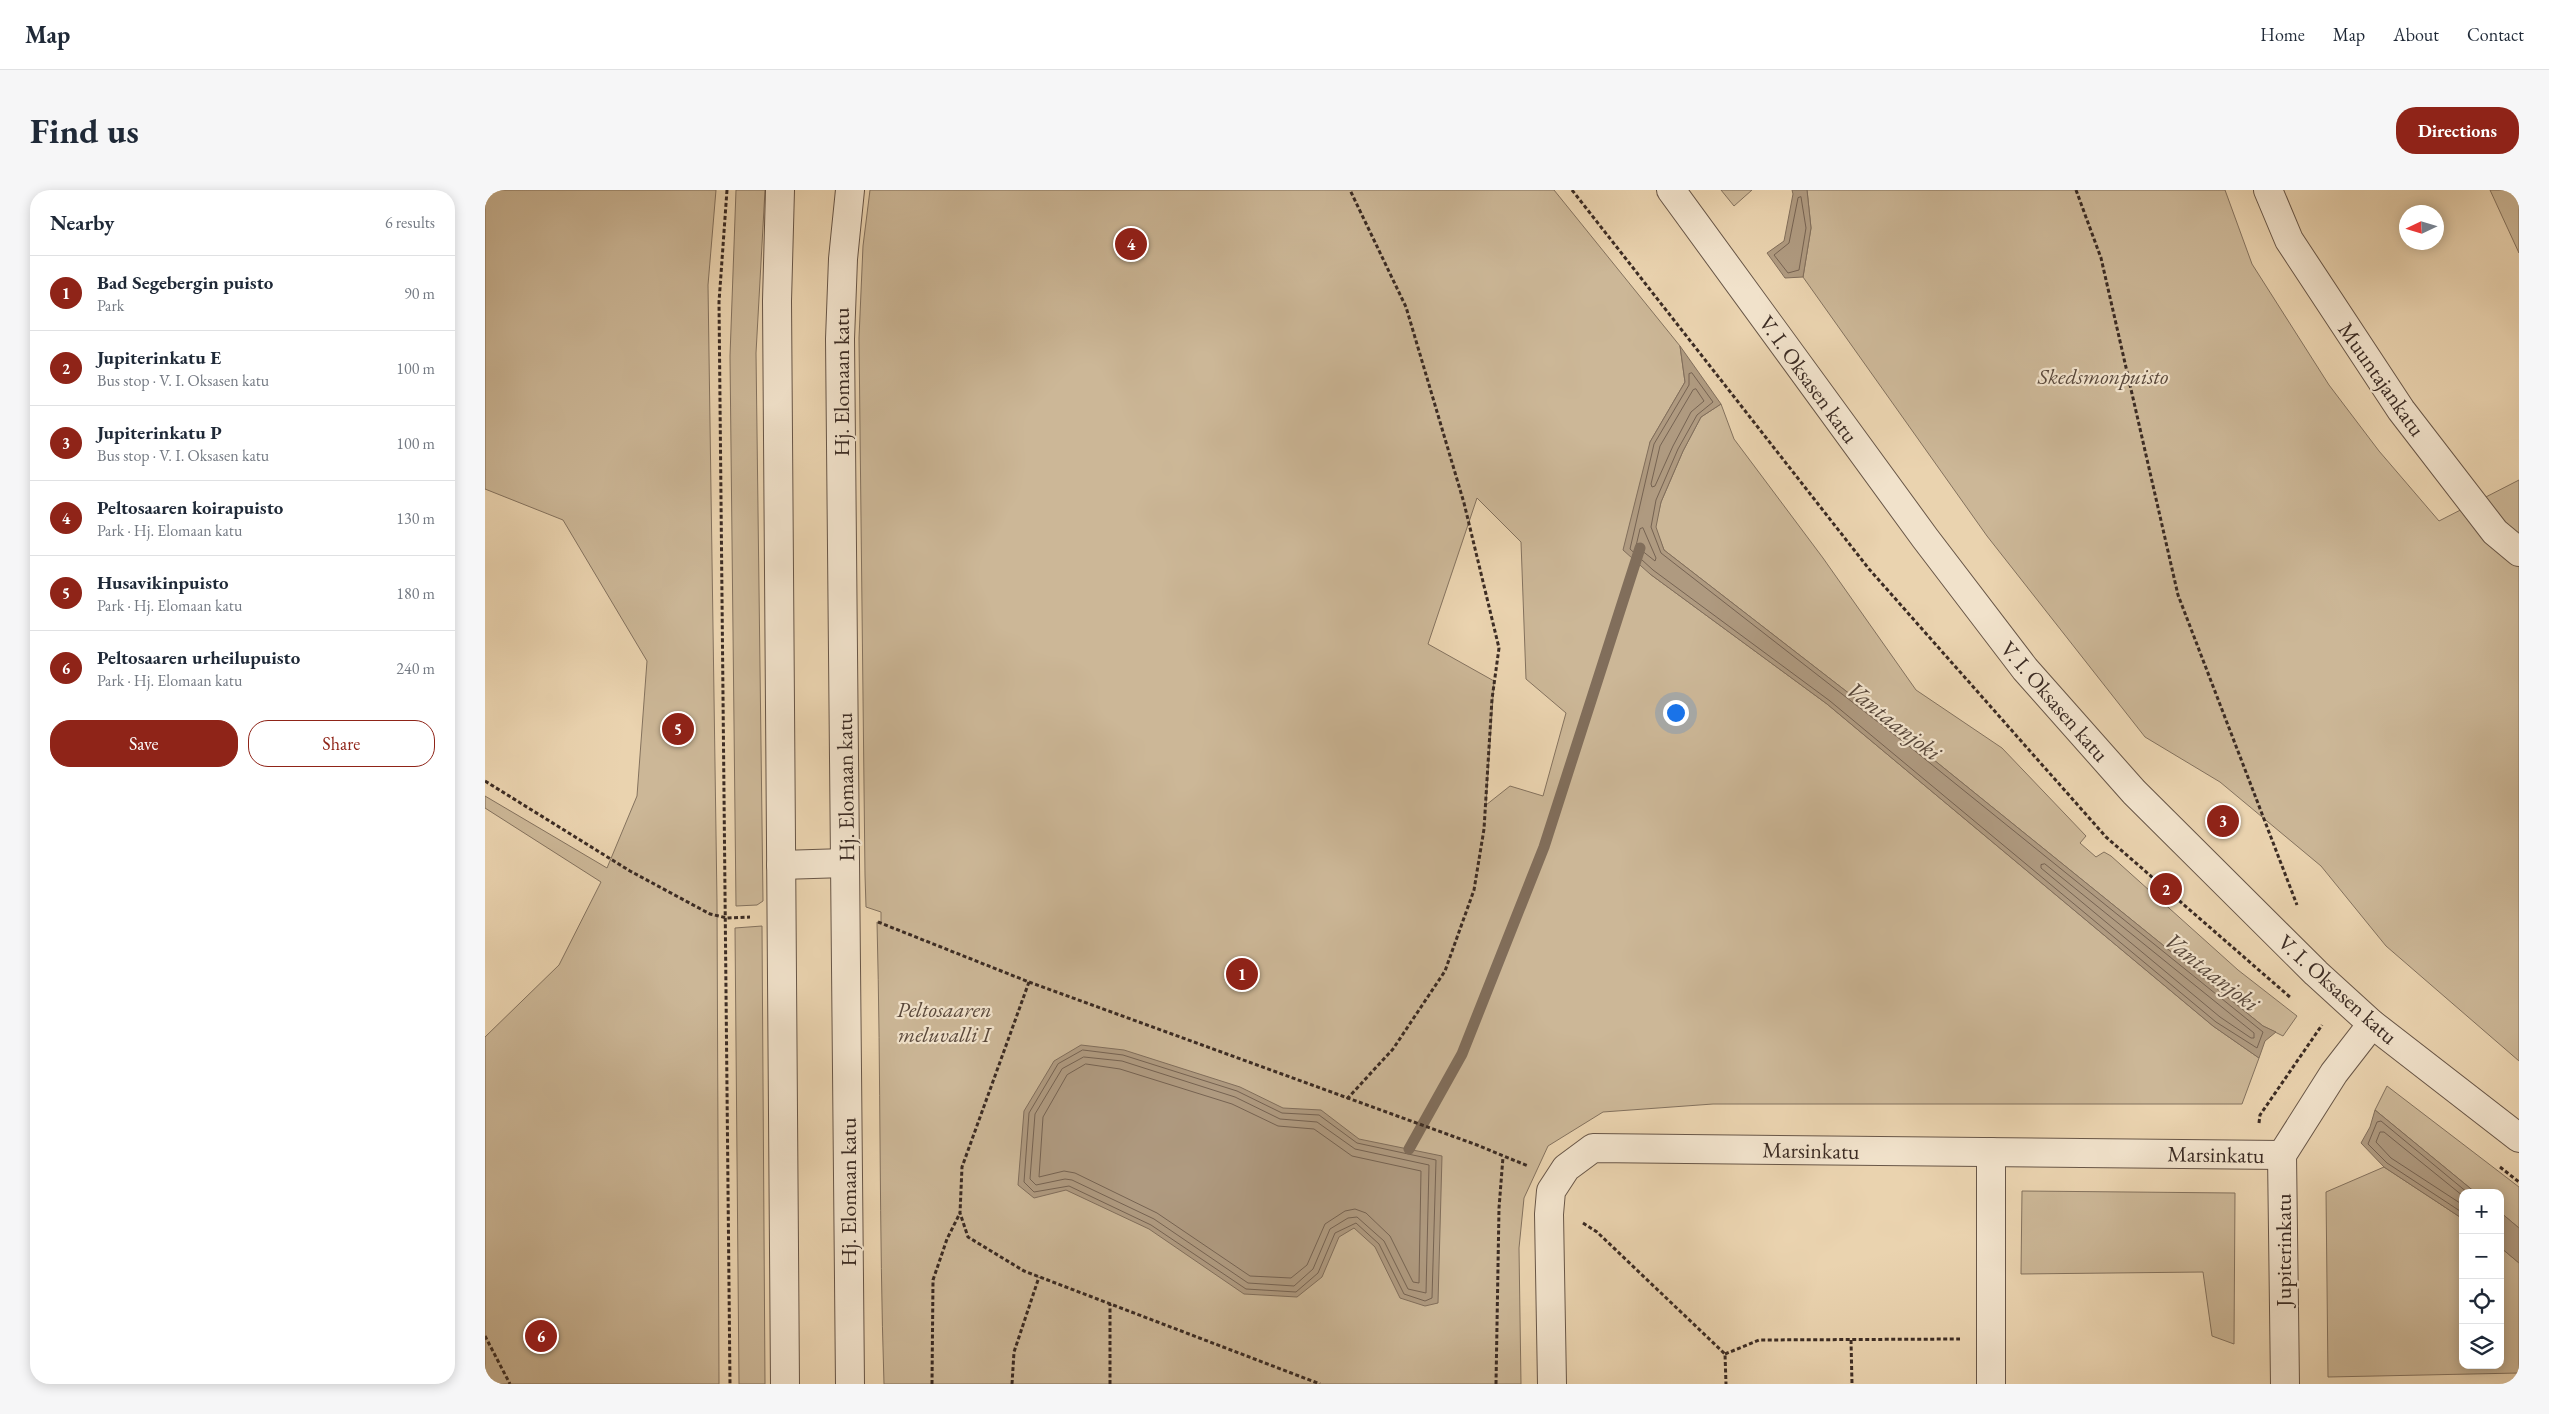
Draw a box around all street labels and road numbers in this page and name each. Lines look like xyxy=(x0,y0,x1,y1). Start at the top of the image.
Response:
street label: Hj. Elomaan katu xyxy=(827,307,856,457)
street label: V. I. Oksasen katu xyxy=(1752,310,1865,449)
street label: Muuntajankatu xyxy=(2332,316,2432,442)
street label: V. I. Oksasen katu xyxy=(1994,635,2115,768)
street label: Hj. Elomaan katu xyxy=(830,712,861,862)
street label: V. I. Oksasen katu xyxy=(2272,928,2404,1051)
street label: Hj. Elomaan katu xyxy=(834,1117,863,1267)
street label: Marsinkatu xyxy=(1762,1135,1860,1166)
street label: Marsinkatu xyxy=(2167,1139,2265,1170)
street label: Jupiterinkatu xyxy=(2269,1193,2298,1309)

